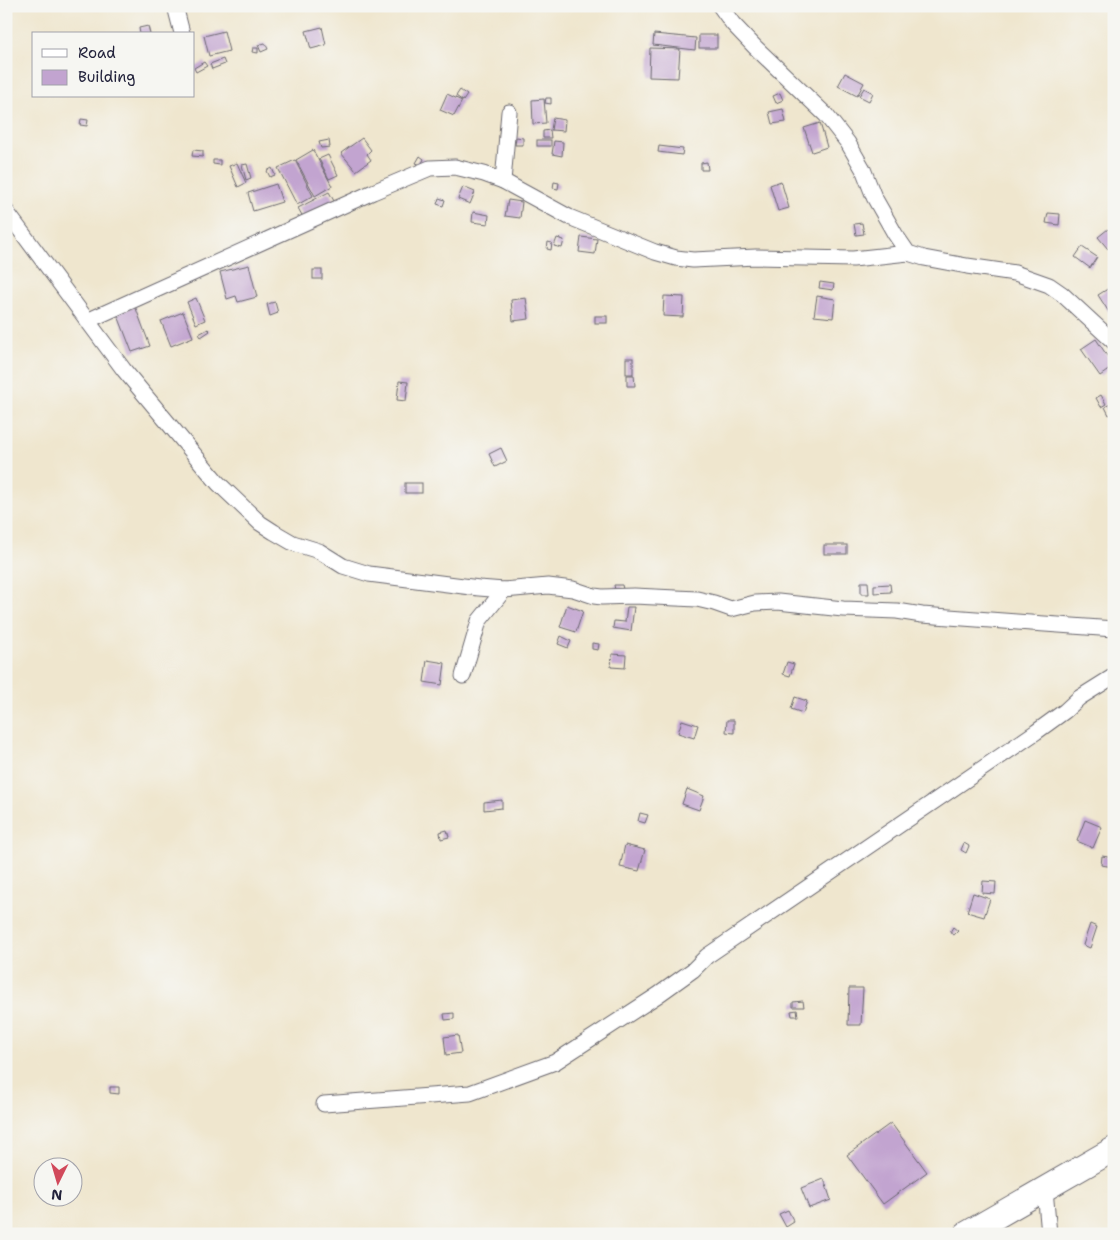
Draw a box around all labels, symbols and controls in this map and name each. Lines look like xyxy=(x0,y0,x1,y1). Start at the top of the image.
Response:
legend xyxy=(32,32,195,98)
text: Road xyxy=(78,43,116,63)
text: Building xyxy=(78,67,135,87)
north arrow xyxy=(32,1158,82,1208)
text: N xyxy=(51,1186,63,1204)

